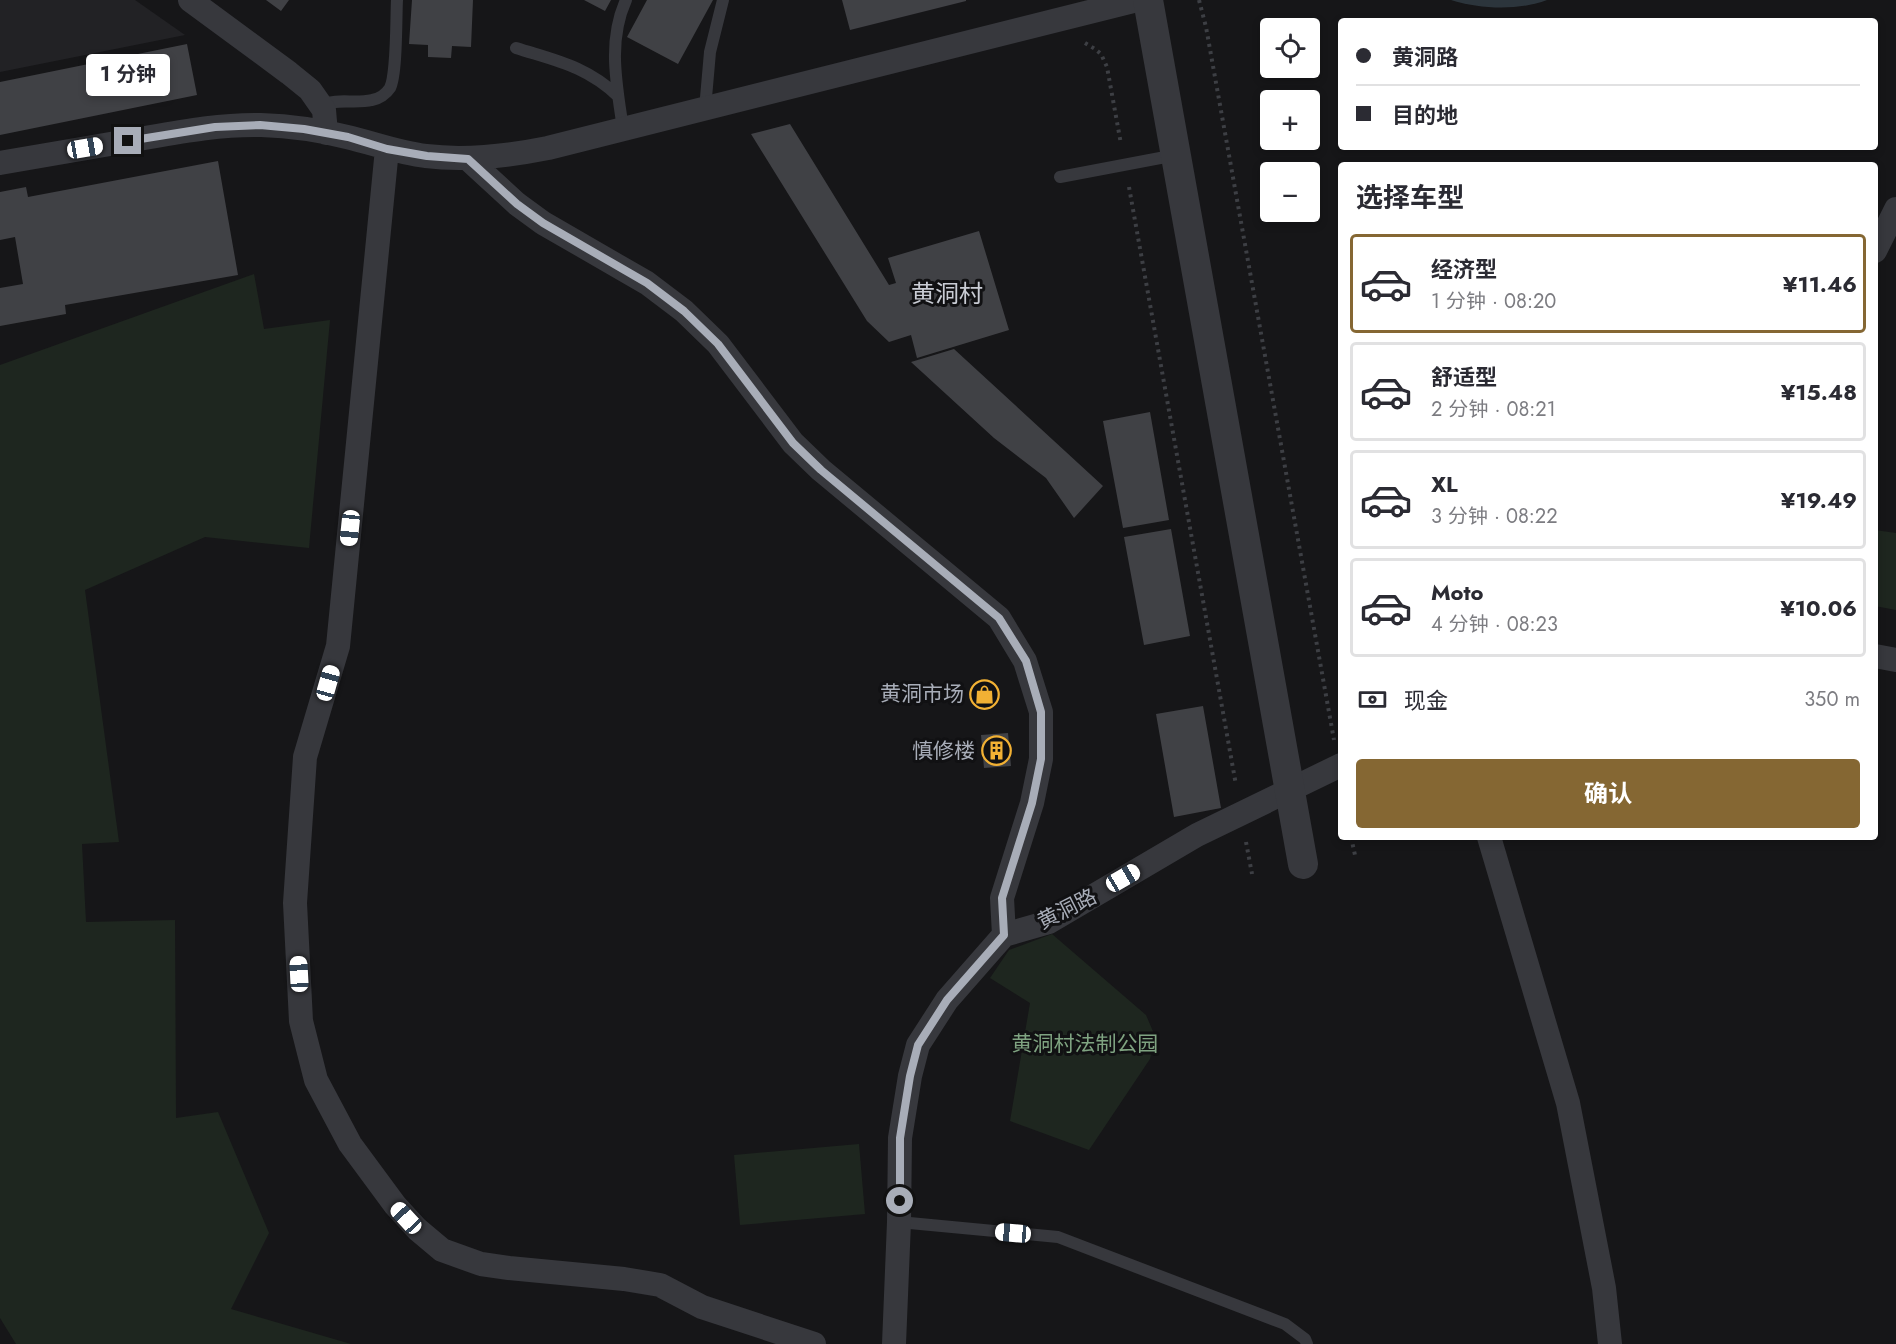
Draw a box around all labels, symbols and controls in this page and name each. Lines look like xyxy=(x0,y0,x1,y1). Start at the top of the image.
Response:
map controls xyxy=(1260,18,1320,222)
button: locate xyxy=(1260,18,1320,78)
text: 黄洞路 xyxy=(1392,41,1458,73)
callout: 1 分钟 xyxy=(86,54,170,96)
text: 1 分钟 xyxy=(100,60,156,89)
button: + xyxy=(1260,90,1320,150)
text: 目的地 xyxy=(1392,99,1458,131)
route end xyxy=(114,127,141,154)
car xyxy=(66,136,104,160)
button: − xyxy=(1260,162,1320,222)
text: 选择车型 xyxy=(1356,178,1464,217)
text: 经济型 xyxy=(1431,253,1497,285)
icon: car xyxy=(1359,257,1413,311)
text: ¥11.46 xyxy=(1783,268,1857,300)
district label: 黄洞村 xyxy=(911,276,983,311)
text: 1 分钟 · 08:20 xyxy=(1431,287,1556,316)
text: 舒适型 xyxy=(1431,361,1497,393)
icon: car xyxy=(1359,365,1413,419)
text: ¥15.48 xyxy=(1781,376,1857,408)
text: 2 分钟 · 08:21 xyxy=(1431,395,1556,424)
text: XL xyxy=(1431,468,1458,500)
icon: car xyxy=(1359,473,1413,527)
text: ¥19.49 xyxy=(1781,484,1857,516)
text: 3 分钟 · 08:22 xyxy=(1431,502,1558,531)
car xyxy=(339,509,361,547)
text: Moto xyxy=(1431,576,1484,608)
icon: car xyxy=(1359,581,1413,635)
text: ¥10.06 xyxy=(1780,592,1857,624)
text: 4 分钟 · 08:23 xyxy=(1431,610,1558,639)
car xyxy=(314,663,342,703)
shop icon: 黄洞市场 xyxy=(969,678,1001,710)
place label: 黄洞市场 xyxy=(880,679,964,709)
icon: cash xyxy=(1356,683,1389,716)
text: 现金 xyxy=(1404,684,1448,716)
text: 350 m xyxy=(1804,685,1860,714)
building icon: 慎修楼 xyxy=(980,735,1012,767)
place label: 慎修楼 xyxy=(912,736,975,766)
button: 确认 xyxy=(1356,759,1860,828)
car xyxy=(1103,861,1143,895)
street label: 黄洞路 xyxy=(1032,881,1102,937)
car xyxy=(289,956,309,992)
park label: 黄洞村法制公园 xyxy=(1012,1029,1159,1059)
route start xyxy=(886,1187,913,1214)
car xyxy=(387,1199,425,1237)
car xyxy=(994,1222,1032,1244)

